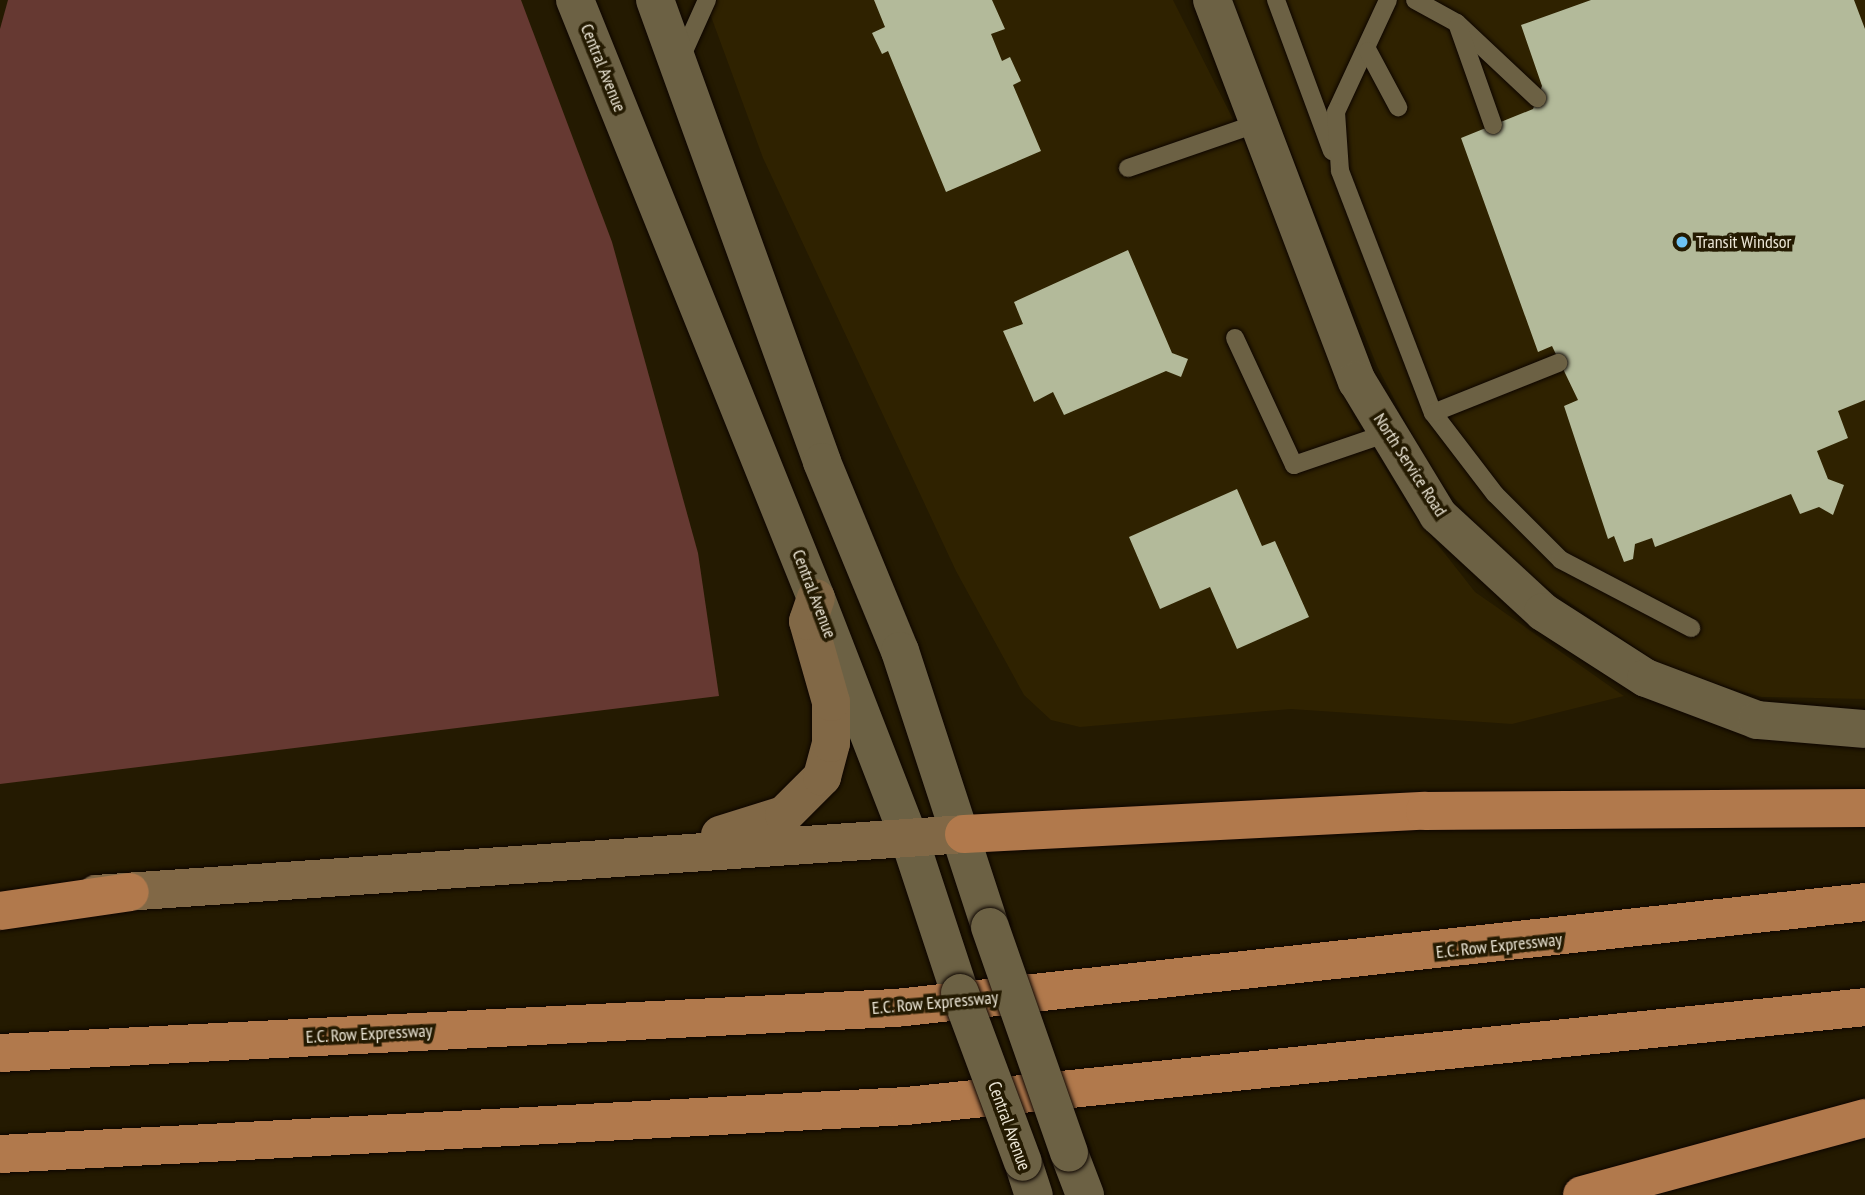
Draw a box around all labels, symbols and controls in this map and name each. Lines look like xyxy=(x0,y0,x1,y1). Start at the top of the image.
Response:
street label: Central Avenue xyxy=(575,21,631,115)
place label: Transit Windsor xyxy=(1696,231,1792,253)
marker: Transit Windsor xyxy=(1674,234,1690,250)
street label: North Service Road xyxy=(1369,409,1451,521)
street label: Central Avenue xyxy=(787,546,841,642)
street label: E.C. Row Expressway xyxy=(1434,929,1564,963)
street label: E.C. Row Expressway xyxy=(870,987,1000,1019)
street label: E.C. Row Expressway xyxy=(304,1020,434,1048)
street label: Central Avenue xyxy=(983,1078,1035,1174)

